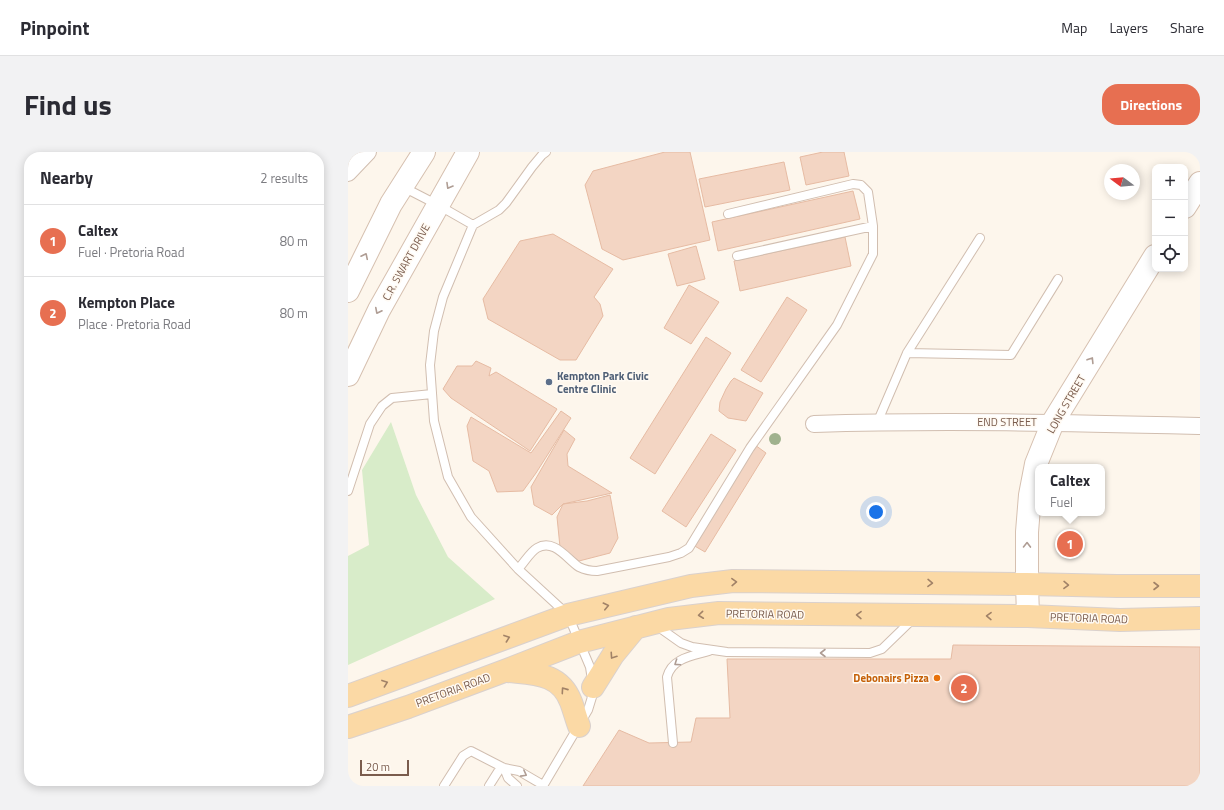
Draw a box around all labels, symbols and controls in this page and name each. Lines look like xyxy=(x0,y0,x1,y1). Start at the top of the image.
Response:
text: Pinpoint xyxy=(20,13,89,42)
text: Map xyxy=(1061,17,1087,38)
text: Layers xyxy=(1109,17,1148,38)
text: Share xyxy=(1170,17,1204,38)
text: Find us xyxy=(24,83,112,126)
button: Directions xyxy=(1102,84,1200,125)
north arrow xyxy=(1104,164,1140,200)
map controls xyxy=(1152,164,1188,272)
button: + xyxy=(1152,164,1188,200)
text: Nearby xyxy=(40,165,93,191)
text: 2 results xyxy=(260,168,308,188)
one-way arrow xyxy=(446,182,453,189)
button: − xyxy=(1152,200,1188,236)
text: Caltex xyxy=(78,219,118,242)
street label: C.R. SWART DRIVE xyxy=(378,221,434,303)
text: 1 xyxy=(49,231,57,251)
text: 80 m xyxy=(280,231,308,251)
button: locate xyxy=(1152,236,1188,272)
text: Fuel · Pretoria Road xyxy=(78,242,185,262)
one-way arrow xyxy=(361,253,368,260)
text: Kempton Place xyxy=(78,291,175,314)
text: 2 xyxy=(49,303,57,323)
text: 80 m xyxy=(280,303,308,323)
one-way arrow xyxy=(376,307,383,315)
text: Place · Pretoria Road xyxy=(78,314,191,334)
one-way arrow xyxy=(1087,357,1094,364)
place label: Kempton Park Civic Centre Clinic xyxy=(557,368,649,397)
street label: LONG STREET xyxy=(1043,371,1089,436)
marker: Kempton Park Civic Centre Clinic xyxy=(544,377,554,387)
street label: END STREET xyxy=(977,414,1037,430)
popup xyxy=(1035,464,1105,516)
text: Caltex xyxy=(1050,469,1090,492)
text: Fuel xyxy=(1050,492,1073,512)
your location xyxy=(866,502,886,522)
pin: 1 xyxy=(1057,529,1083,559)
one-way arrow xyxy=(1023,542,1031,548)
one-way arrow xyxy=(731,577,737,586)
one-way arrow xyxy=(927,579,933,587)
one-way arrow xyxy=(1063,581,1069,589)
one-way arrow xyxy=(1153,582,1159,590)
one-way arrow xyxy=(603,602,610,611)
street label: PRETORIA ROAD xyxy=(726,605,804,623)
street label: PRETORIA ROAD xyxy=(1050,609,1128,627)
one-way arrow xyxy=(698,611,704,620)
one-way arrow xyxy=(856,611,862,619)
one-way arrow xyxy=(986,612,992,620)
one-way arrow xyxy=(503,634,510,642)
one-way arrow xyxy=(820,649,826,657)
one-way arrow xyxy=(610,652,618,659)
one-way arrow xyxy=(674,658,681,666)
street label: PRETORIA ROAD xyxy=(414,669,492,711)
place label: Debonairs Pizza xyxy=(853,670,929,686)
marker: Debonairs Pizza xyxy=(932,673,942,683)
pin: 2 xyxy=(951,673,977,703)
one-way arrow xyxy=(381,679,388,687)
one-way arrow xyxy=(562,688,569,695)
scale bar xyxy=(360,758,409,777)
text: 20 m xyxy=(366,759,390,775)
one-way arrow xyxy=(520,769,528,777)

